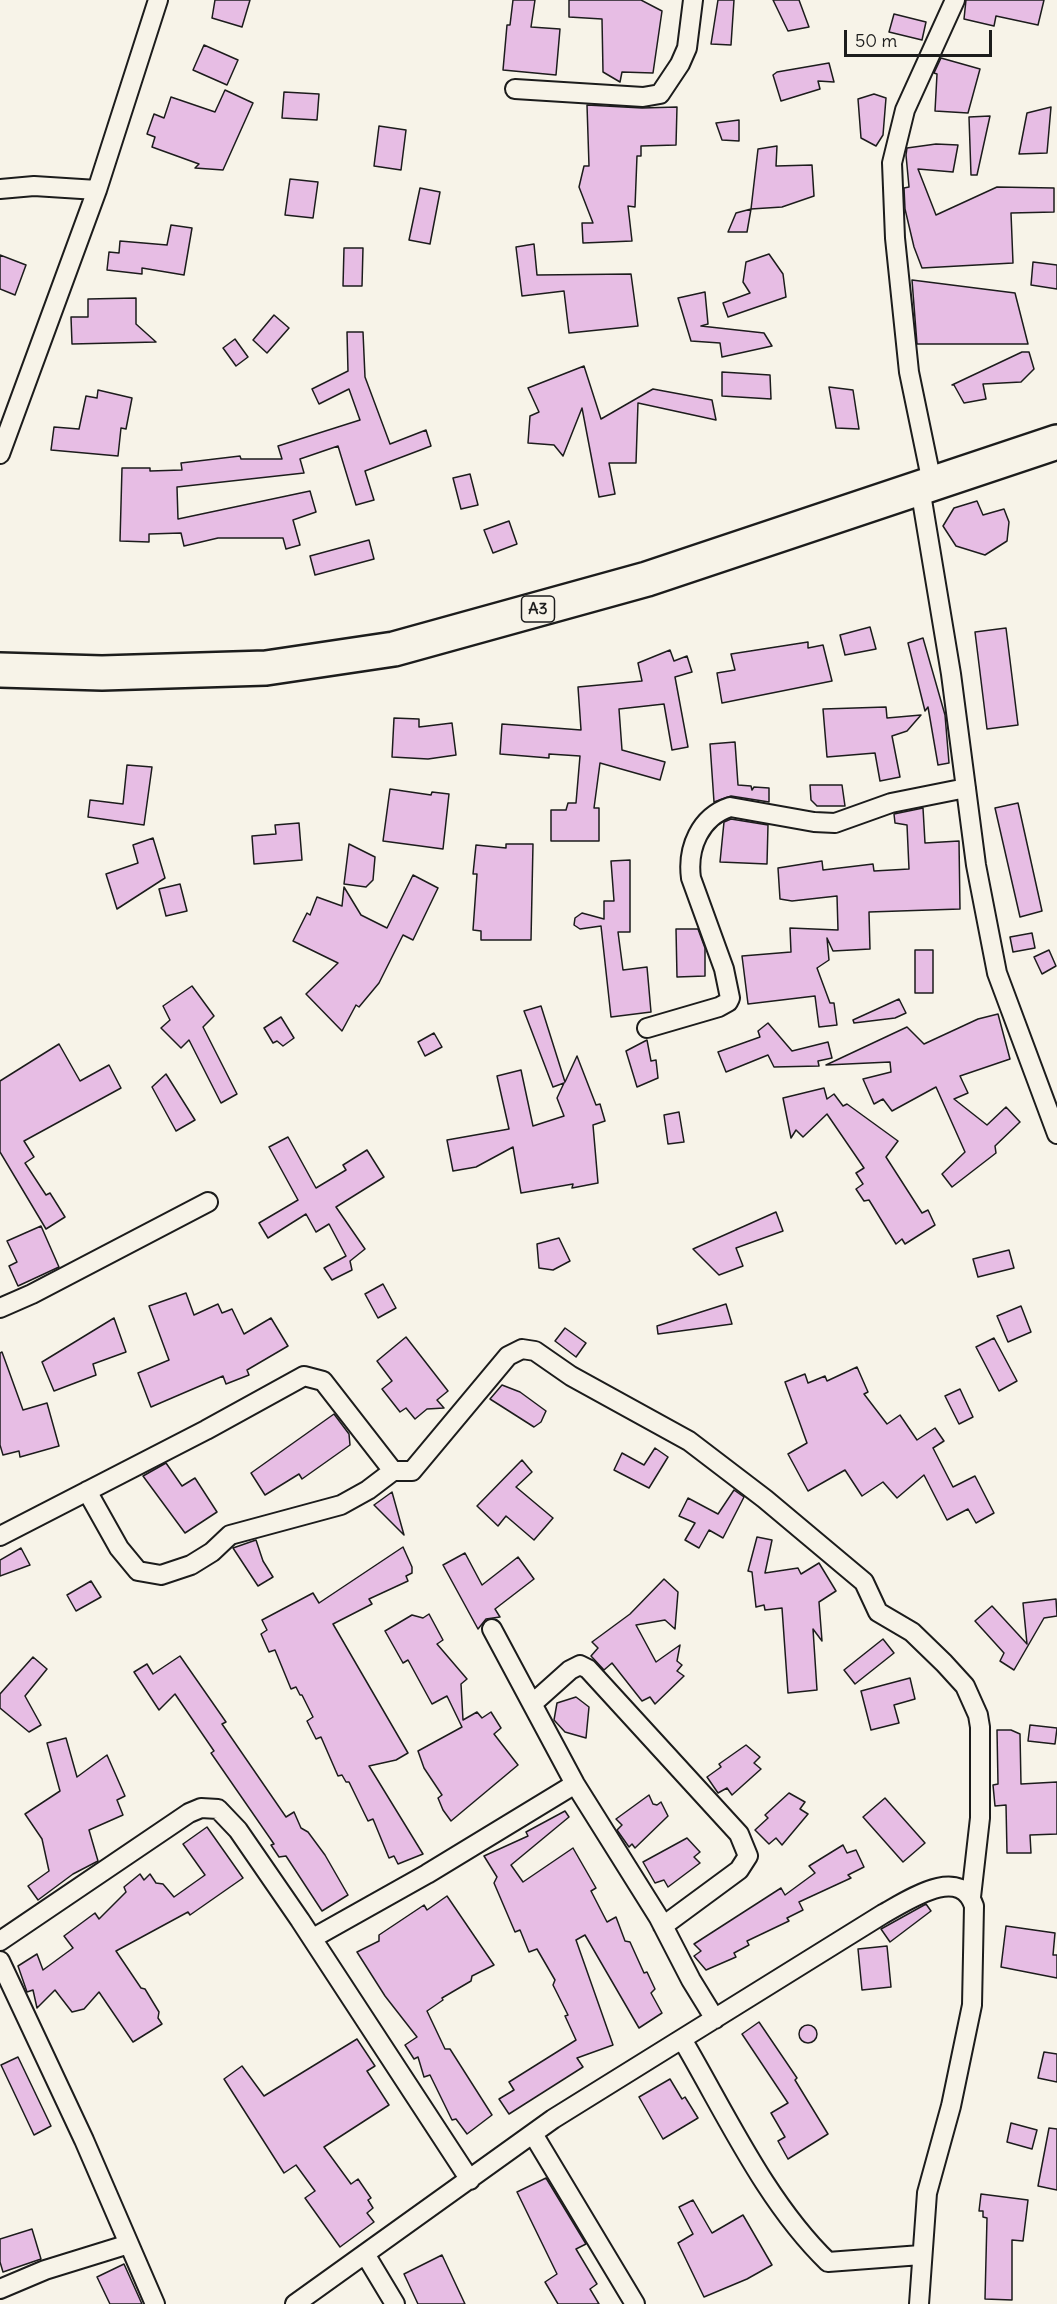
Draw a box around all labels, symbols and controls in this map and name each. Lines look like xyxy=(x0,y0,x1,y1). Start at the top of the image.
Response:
scale bar xyxy=(847,18,996,56)
text: 50 m xyxy=(855,29,897,52)
road number: A3 xyxy=(522,596,554,622)

